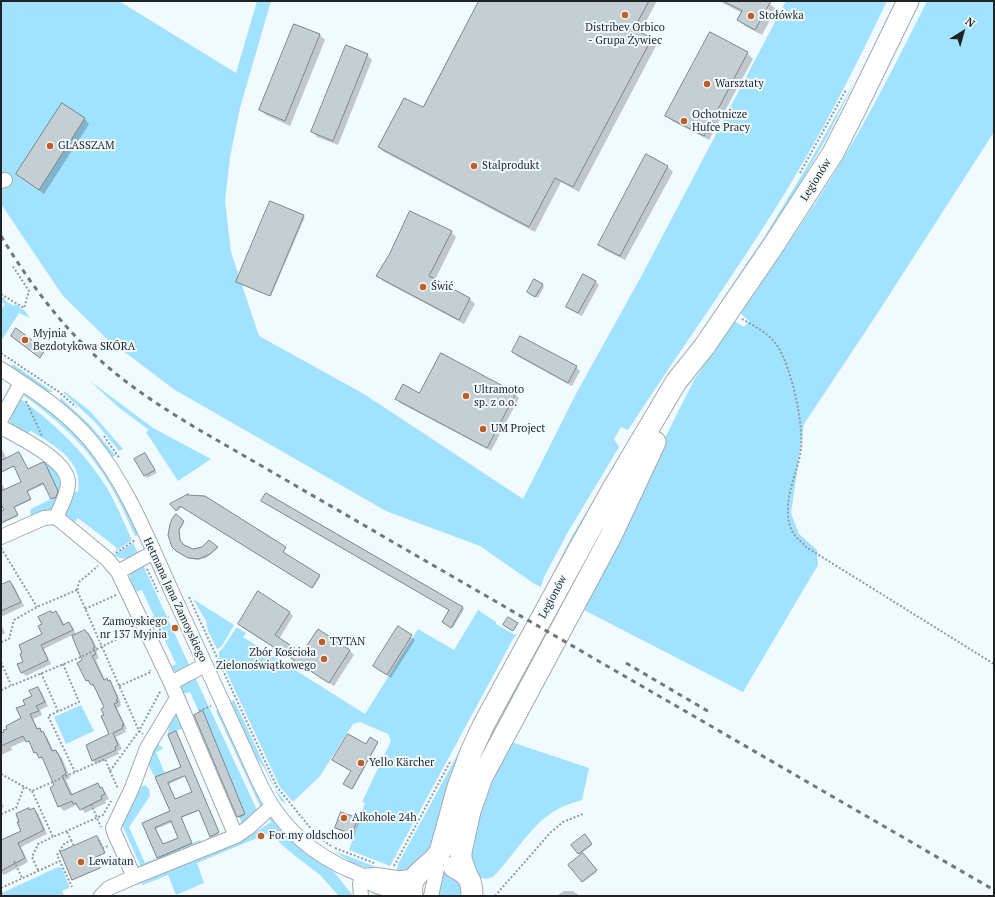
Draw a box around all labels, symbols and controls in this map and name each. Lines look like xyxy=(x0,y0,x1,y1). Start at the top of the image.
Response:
place label: Stołówka xyxy=(759,9,804,23)
marker: Distribev Orbico - Grupa Żywiec xyxy=(620,10,630,20)
marker: Stołówka xyxy=(746,11,756,21)
north arrow xyxy=(943,12,983,52)
text: N xyxy=(963,14,978,31)
place label: Distribev Orbico - Grupa Żywiec xyxy=(585,21,665,47)
place label: Warsztaty xyxy=(715,77,764,91)
marker: Warsztaty xyxy=(702,79,712,89)
place label: Ochotnicze Hufce Pracy xyxy=(692,108,750,134)
marker: Ochotnicze Hufce Pracy xyxy=(679,116,689,126)
place label: GLASSZAM xyxy=(58,139,114,153)
marker: GLASSZAM xyxy=(45,141,55,151)
street label: Legionów xyxy=(798,156,834,204)
place label: Stalprodukt xyxy=(482,159,540,173)
marker: Stalprodukt xyxy=(469,161,479,171)
place label: Świć xyxy=(431,280,453,294)
marker: Świć xyxy=(418,282,428,292)
place label: Myjnia Bezdotykowa SKÓRA xyxy=(33,327,135,353)
marker: Myjnia Bezdotykowa SKÓRA xyxy=(20,335,30,345)
place label: Ultramoto sp. z o.o. xyxy=(474,383,524,409)
marker: Ultramoto sp. z o.o. xyxy=(461,391,471,401)
place label: UM Project xyxy=(491,422,545,436)
marker: UM Project xyxy=(478,424,488,434)
street label: Hetmana Jana Zamoyskiego xyxy=(140,536,210,664)
street label: Legionów xyxy=(536,573,570,621)
place label: Zamoyskiego nr 137 Myjnia xyxy=(100,615,167,641)
marker: Zamoyskiego nr 137 Myjnia xyxy=(170,623,180,633)
place label: TYTAN xyxy=(330,635,365,649)
marker: TYTAN xyxy=(317,637,327,647)
place label: Zbór Kościoła Zielonoświątkowego xyxy=(216,646,316,672)
marker: Zbór Kościoła Zielonoświątkowego xyxy=(319,654,329,664)
place label: Yello Kärcher xyxy=(369,756,434,770)
marker: Yello Kärcher xyxy=(356,758,366,768)
place label: Alkohole 24h xyxy=(352,811,417,825)
marker: Alkohole 24h xyxy=(339,813,349,823)
place label: For my oldschool xyxy=(269,829,353,843)
marker: For my oldschool xyxy=(256,831,266,841)
place label: Lewiatan xyxy=(89,855,134,869)
marker: Lewiatan xyxy=(76,857,86,867)

